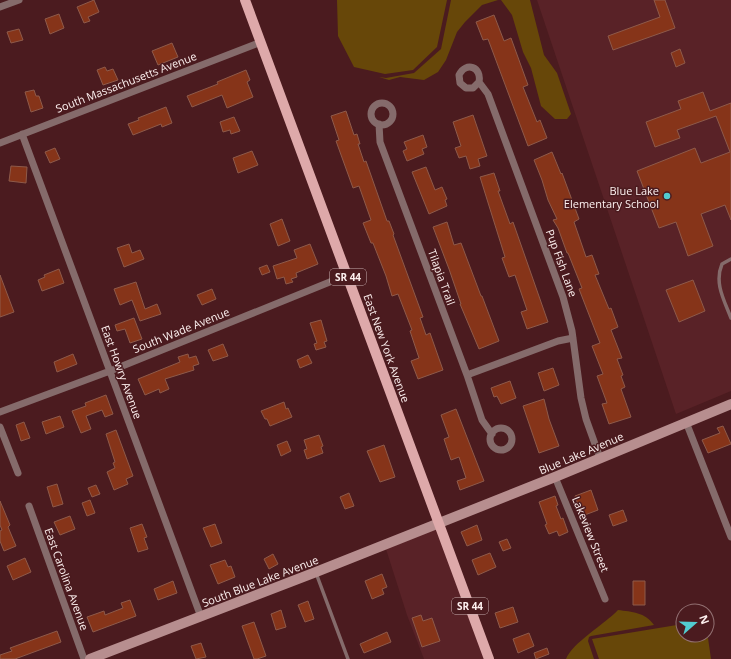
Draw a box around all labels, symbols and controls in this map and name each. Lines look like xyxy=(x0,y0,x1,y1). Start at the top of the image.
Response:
street label: South Massachusetts Avenue xyxy=(53,48,199,116)
place label: Blue Lake Elementary School xyxy=(564,183,659,211)
marker: Blue Lake Elementary School xyxy=(662,191,672,201)
street label: Pup Fish Lane xyxy=(543,227,581,299)
street label: Tilapia Trail xyxy=(425,247,459,307)
road number: SR 44 xyxy=(330,269,366,285)
street label: East New York Avenue xyxy=(360,292,414,404)
street label: South Wade Avenue xyxy=(130,304,232,356)
street label: East Howry Avenue xyxy=(98,323,146,421)
street label: Blue Lake Avenue xyxy=(536,428,626,478)
street label: Lakeview Street xyxy=(569,494,613,574)
street label: East Carolina Avenue xyxy=(41,526,93,632)
street label: South Blue Lake Avenue xyxy=(200,552,320,610)
road number: SR 44 xyxy=(452,598,488,614)
north arrow xyxy=(675,603,715,643)
text: N xyxy=(696,613,713,626)

